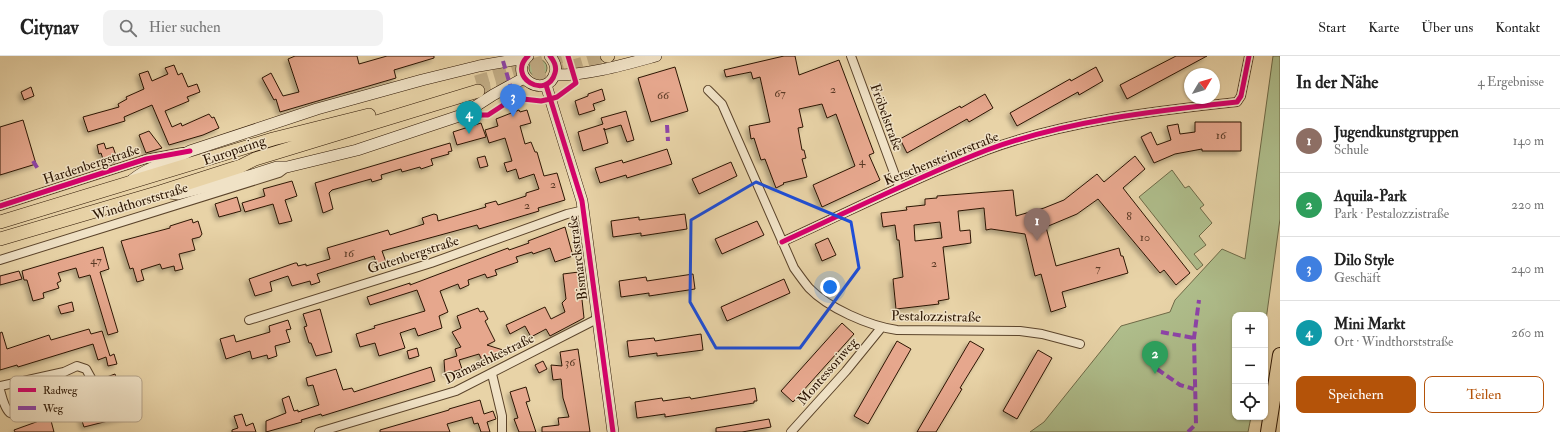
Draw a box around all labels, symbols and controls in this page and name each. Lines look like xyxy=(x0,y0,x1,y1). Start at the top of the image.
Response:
search box xyxy=(103,10,383,46)
text: Citynav xyxy=(20,16,79,40)
icon: search xyxy=(117,17,139,39)
text: Hier suchen xyxy=(149,18,221,37)
text: Start xyxy=(1318,19,1346,36)
text: Karte xyxy=(1368,19,1399,36)
text: Über uns xyxy=(1421,19,1473,36)
text: Kontakt xyxy=(1495,19,1540,36)
north arrow xyxy=(1184,68,1220,104)
text: In der Nähe xyxy=(1296,72,1378,93)
text: 4 Ergebnisse xyxy=(1477,74,1544,90)
street label: Fröbelstraße xyxy=(867,81,907,153)
house number: 2 xyxy=(830,82,836,97)
pin: 3 xyxy=(500,84,526,117)
house number: 67 xyxy=(774,86,786,101)
house number: 66 xyxy=(657,88,670,103)
pin: 4 xyxy=(456,101,482,134)
text: Jugendkunstgruppen xyxy=(1334,123,1459,142)
street label: Kerschensteinerstraße xyxy=(881,128,1001,189)
house number: 16 xyxy=(1216,128,1227,143)
street label: Europaring xyxy=(201,131,269,170)
text: 1 xyxy=(1307,133,1311,149)
text: 140 m xyxy=(1513,133,1544,149)
street label: Hardenbergstraße xyxy=(41,141,142,188)
text: Schule xyxy=(1334,142,1369,158)
house number: 4 xyxy=(859,154,866,169)
house number: 2 xyxy=(550,177,556,192)
street label: Windthorststraße xyxy=(89,179,190,224)
text: Aquila-Park xyxy=(1334,187,1407,206)
text: 2 xyxy=(1306,197,1312,213)
text: 220 m xyxy=(1511,197,1544,213)
house number: 2 xyxy=(524,198,530,213)
text: Park · Pestalozzistraße xyxy=(1334,206,1449,222)
pin: 1 xyxy=(1024,208,1050,241)
house number: 8 xyxy=(1126,209,1132,224)
street label: Bismarckstraße xyxy=(564,214,591,301)
house number: 10 xyxy=(1140,230,1150,245)
street label: Gutenbergstraße xyxy=(365,232,461,277)
house number: 16 xyxy=(344,246,355,261)
text: Dilo Style xyxy=(1334,251,1394,270)
house number: 47 xyxy=(90,253,102,268)
house number: 2 xyxy=(931,256,937,271)
house number: 7 xyxy=(1095,261,1101,276)
text: 3 xyxy=(1307,261,1312,277)
text: 240 m xyxy=(1511,261,1544,277)
text: Geschäft xyxy=(1334,270,1381,286)
your location xyxy=(820,277,840,297)
street label: Pestalozzistraße xyxy=(891,307,981,326)
map controls xyxy=(1232,312,1268,420)
button: + xyxy=(1232,312,1268,348)
text: Mini Markt xyxy=(1334,315,1405,334)
text: 4 xyxy=(1305,325,1313,341)
text: 260 m xyxy=(1511,325,1544,341)
street label: Damaschkestraße xyxy=(442,329,537,387)
street label: Montessoriweg xyxy=(793,333,862,409)
text: Ort · Windthorststraße xyxy=(1334,334,1453,350)
pin: 2 xyxy=(1142,341,1168,374)
button: − xyxy=(1232,348,1268,384)
house number: 36 xyxy=(565,355,576,370)
legend xyxy=(10,376,142,422)
button: Speichern xyxy=(1296,376,1416,413)
button: Teilen xyxy=(1424,376,1544,413)
text: Radweg xyxy=(43,384,78,397)
button: locate xyxy=(1232,384,1268,420)
text: Weg xyxy=(42,402,64,415)

